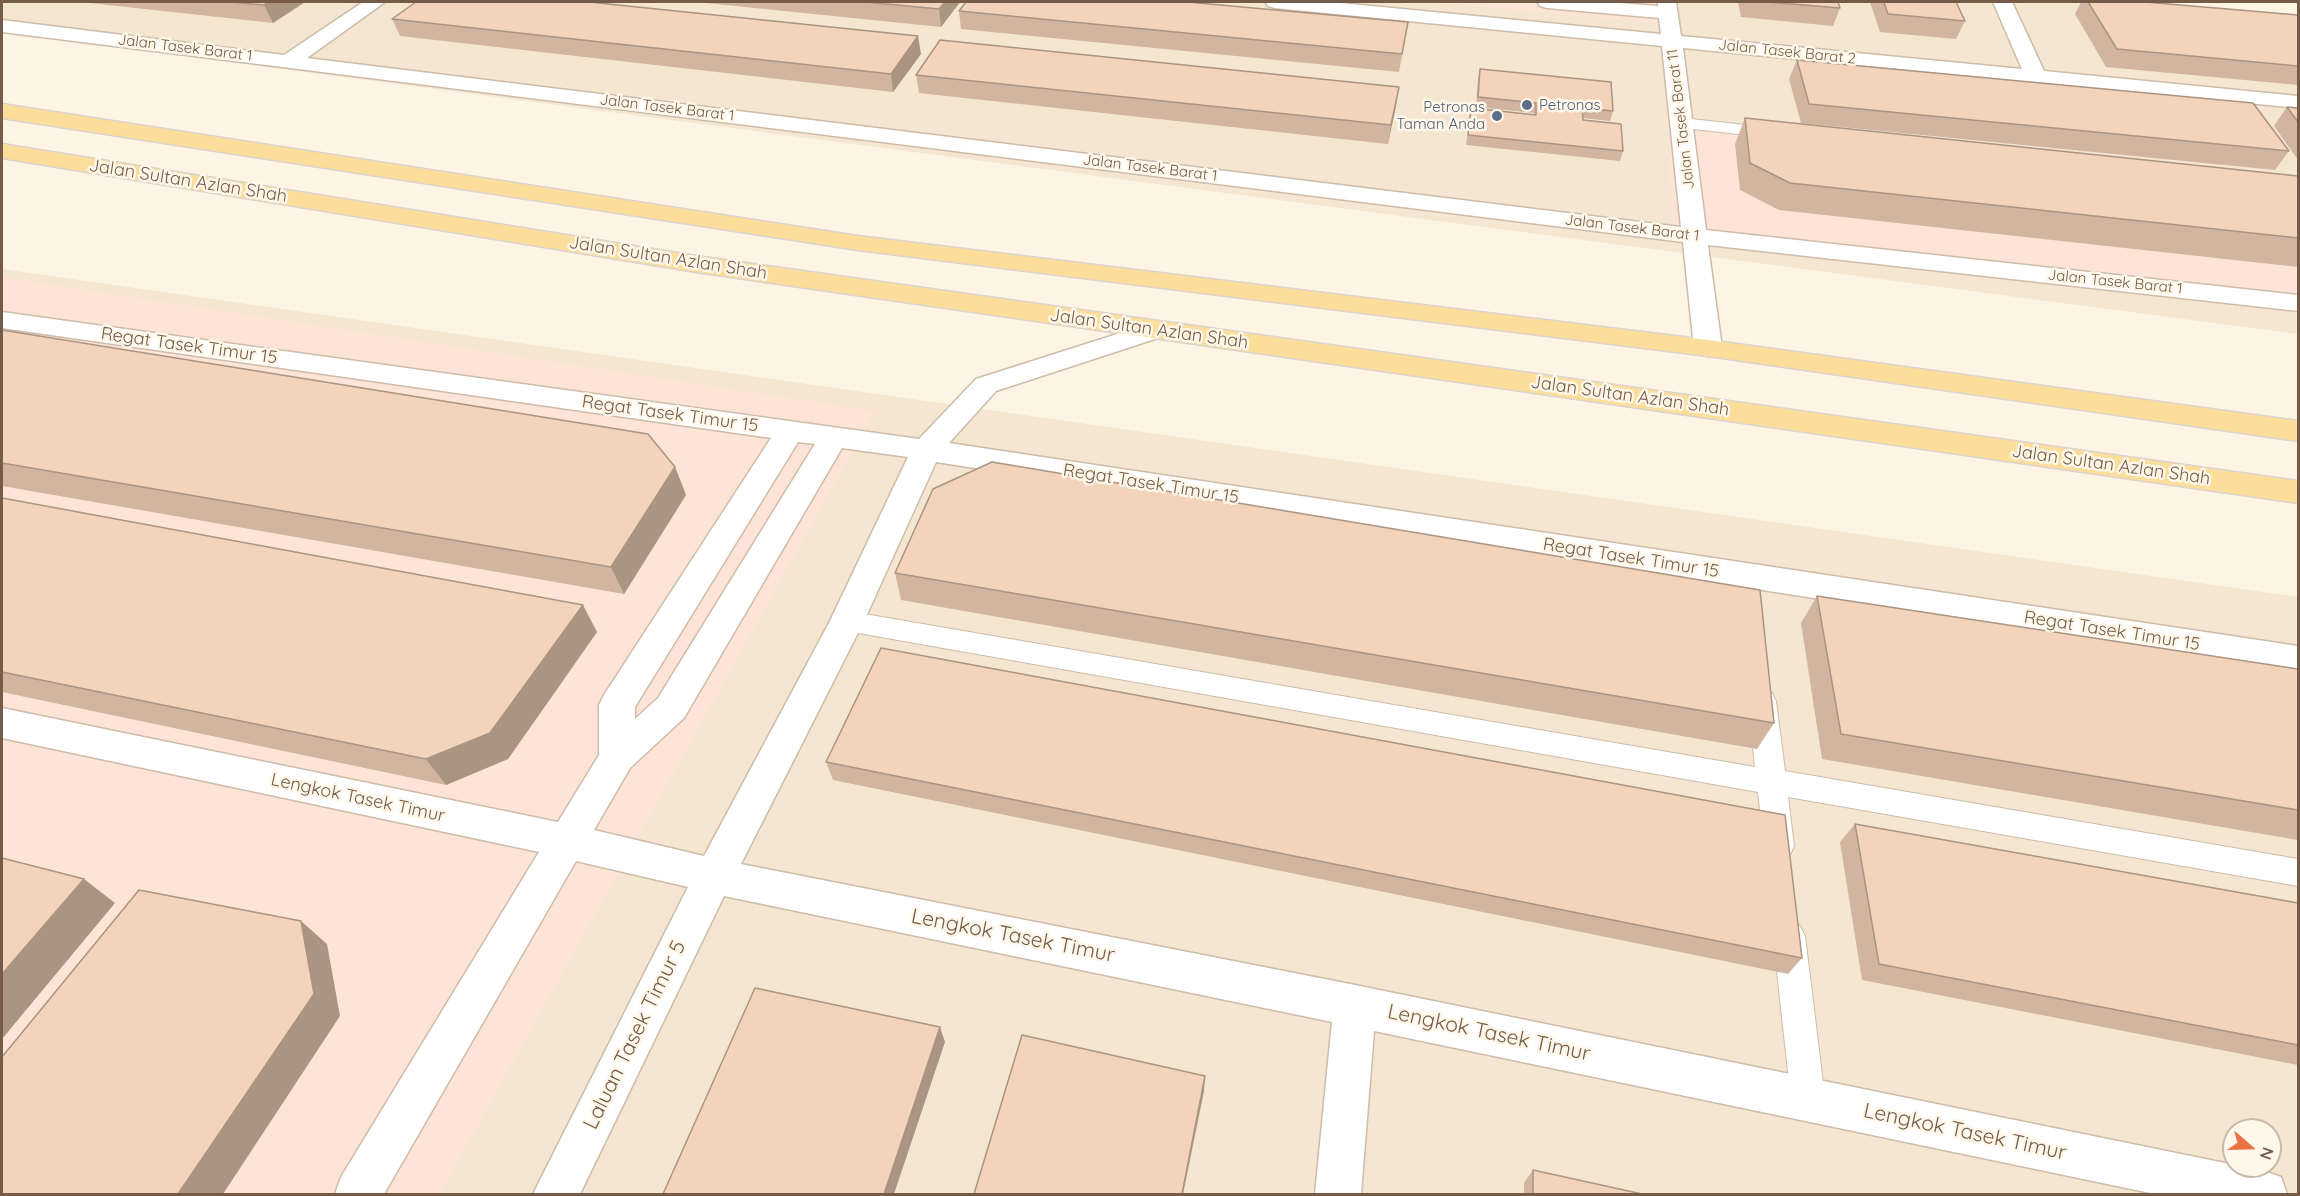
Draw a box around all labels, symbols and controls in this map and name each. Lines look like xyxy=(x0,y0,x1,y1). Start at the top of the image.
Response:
street label: Jalan Tasek Barat 1 xyxy=(117,31,253,65)
street label: Jalan Tasek Barat 2 xyxy=(1717,36,1857,68)
street label: Jalan Tasek Barat 11 xyxy=(1663,48,1699,190)
street label: Jalan Tasek Barat 1 xyxy=(599,91,735,125)
place label: Petronas xyxy=(1539,96,1601,114)
place label: Petronas Taman Anda xyxy=(1396,98,1485,133)
marker: Petronas xyxy=(1520,98,1534,112)
marker: Petronas Taman Anda xyxy=(1490,109,1504,123)
street label: Jalan Tasek Barat 1 xyxy=(1082,151,1218,185)
street label: Jalan Sultan Azlan Shah xyxy=(87,155,289,207)
street label: Jalan Tasek Barat 1 xyxy=(1564,211,1700,245)
street label: Jalan Sultan Azlan Shah xyxy=(567,232,769,284)
street label: Jalan Tasek Barat 1 xyxy=(2047,266,2183,298)
street label: Jalan Sultan Azlan Shah xyxy=(1048,304,1250,354)
street label: Regat Tasek Timur 15 xyxy=(99,323,279,369)
street label: Jalan Sultan Azlan Shah xyxy=(1529,371,1731,421)
street label: Regat Tasek Timur 15 xyxy=(580,391,760,437)
street label: Jalan Sultan Azlan Shah xyxy=(2010,440,2212,490)
street label: Regat Tasek Timur 15 xyxy=(1061,459,1241,509)
street label: Regat Tasek Timur 15 xyxy=(1541,533,1721,583)
street label: Regat Tasek Timur 15 xyxy=(2022,606,2202,656)
street label: Lengkok Tasek Timur xyxy=(269,769,447,827)
street label: Lengkok Tasek Timur xyxy=(909,904,1117,968)
street label: Laluan Tasek Timur 5 xyxy=(578,937,692,1133)
street label: Lengkok Tasek Timur xyxy=(1385,999,1593,1067)
street label: Lengkok Tasek Timur xyxy=(1861,1098,2069,1166)
north arrow xyxy=(2222,1118,2282,1178)
text: N xyxy=(2256,1145,2278,1162)

